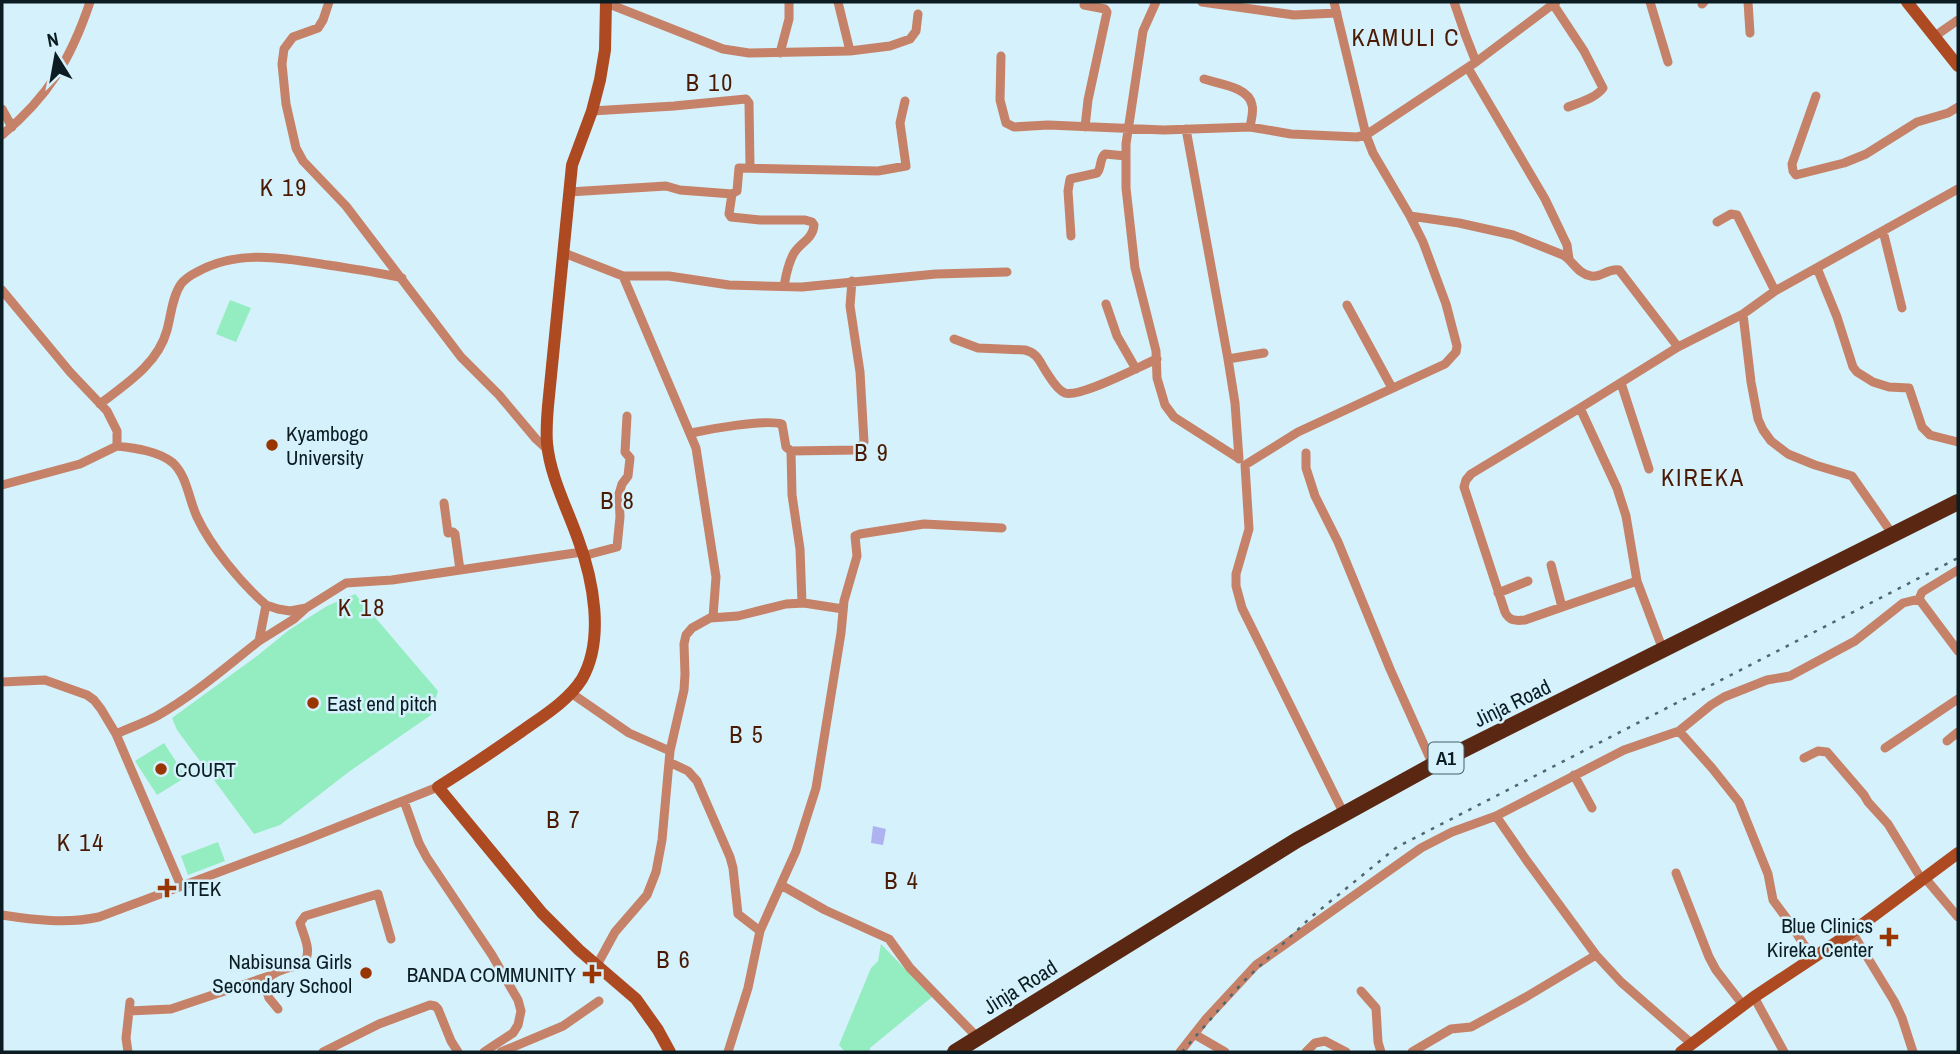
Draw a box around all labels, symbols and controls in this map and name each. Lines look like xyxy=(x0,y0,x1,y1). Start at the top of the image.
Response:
north arrow xyxy=(21,21,91,91)
district label: KAMULI C xyxy=(1352,21,1460,53)
text: N xyxy=(45,25,61,53)
district label: B 10 xyxy=(686,66,734,98)
district label: K 19 xyxy=(260,171,308,203)
place label: Kyambogo University xyxy=(286,419,368,472)
district label: B 9 xyxy=(854,436,890,468)
marker: Kyambogo University xyxy=(264,437,280,453)
district label: KIREKA xyxy=(1661,461,1745,493)
district label: B 8 xyxy=(600,484,636,516)
district label: K 18 xyxy=(338,591,386,623)
street label: Jinja Road xyxy=(1469,672,1555,734)
place label: East end pitch xyxy=(327,689,437,718)
marker: East end pitch xyxy=(305,695,321,711)
district label: B 5 xyxy=(729,718,765,750)
road number: A1 xyxy=(1428,743,1464,774)
place label: COURT xyxy=(175,755,236,784)
marker: COURT xyxy=(153,761,169,777)
district label: B 7 xyxy=(546,803,582,835)
district label: K 14 xyxy=(57,826,105,858)
district label: B 4 xyxy=(884,864,920,896)
place label: ITEK xyxy=(183,874,222,903)
marker: ITEK xyxy=(157,878,177,898)
place label: Blue Clinics Kireka Center xyxy=(1767,911,1873,964)
marker: Blue Clinics Kireka Center xyxy=(1879,927,1899,947)
district label: B 6 xyxy=(656,943,692,975)
place label: Nabisunsa Girls Secondary School xyxy=(212,947,352,1000)
street label: Jinja Road xyxy=(977,953,1063,1021)
place label: BANDA COMMUNITY xyxy=(407,960,577,989)
marker: BANDA COMMUNITY xyxy=(582,964,602,984)
marker: Nabisunsa Girls Secondary School xyxy=(358,965,374,981)

